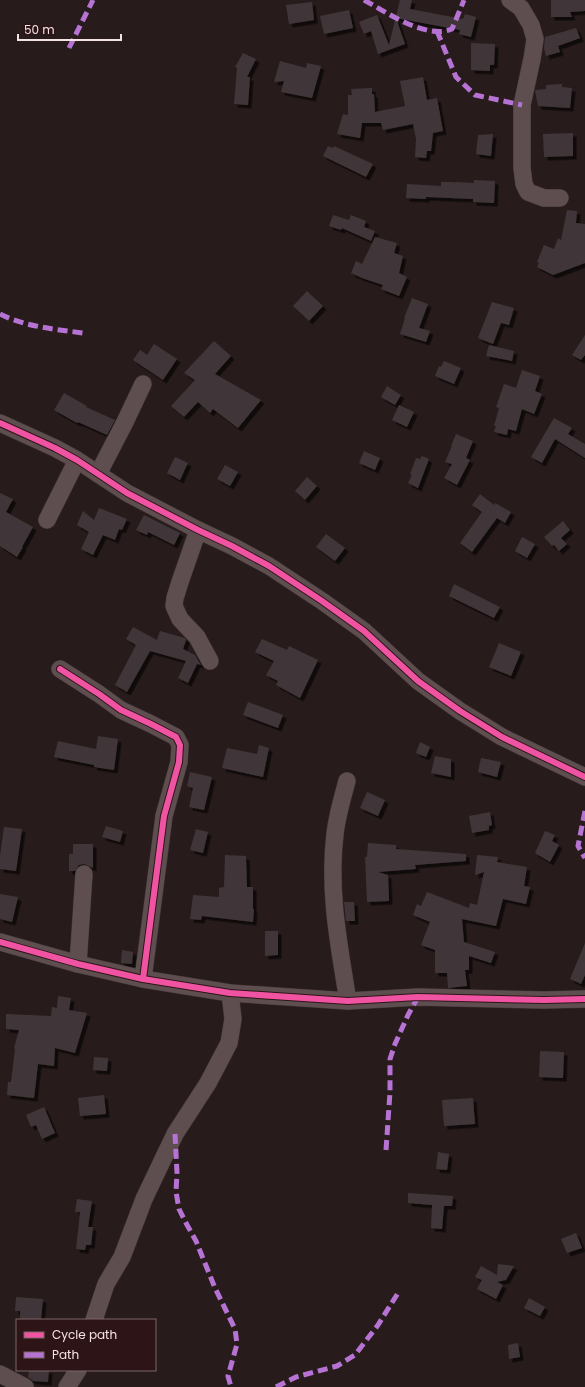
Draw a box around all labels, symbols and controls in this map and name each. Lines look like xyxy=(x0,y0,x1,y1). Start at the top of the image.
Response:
scale bar xyxy=(18,16,121,42)
text: 50 m xyxy=(24,21,55,38)
legend xyxy=(16,1319,156,1371)
text: Cycle path xyxy=(52,1326,117,1343)
text: Path xyxy=(52,1346,79,1363)

